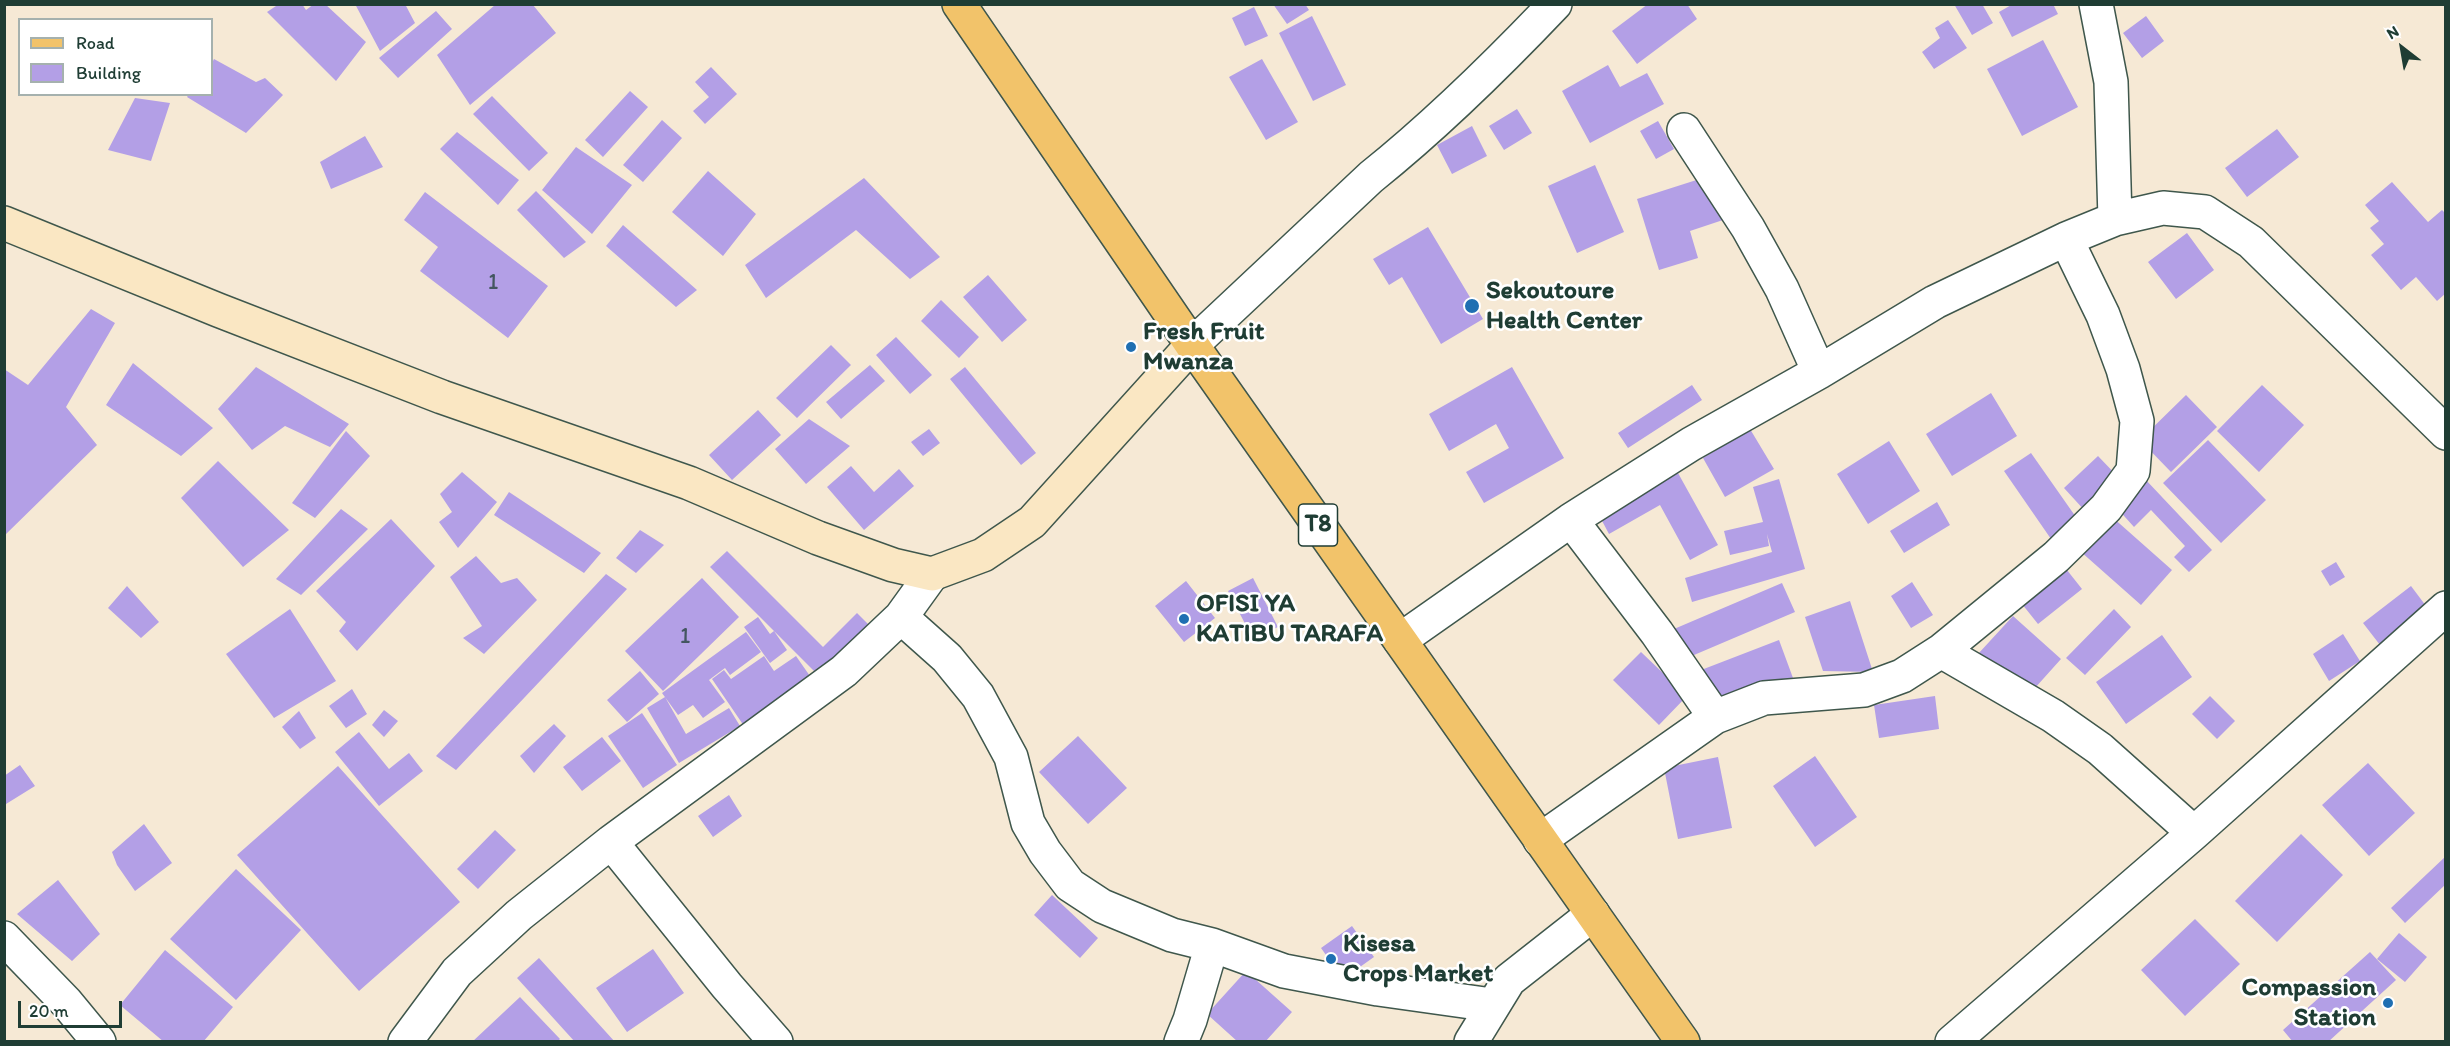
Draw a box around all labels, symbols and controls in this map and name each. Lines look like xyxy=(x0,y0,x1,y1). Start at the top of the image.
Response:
legend xyxy=(18,18,213,96)
north arrow xyxy=(2372,18,2432,78)
text: N xyxy=(2383,21,2402,43)
text: Road xyxy=(76,32,115,54)
text: Building xyxy=(76,62,141,84)
house number: 1 xyxy=(488,270,498,296)
place label: Sekoutoure Health Center xyxy=(1486,275,1642,336)
marker: Sekoutoure Health Center xyxy=(1463,297,1481,315)
place label: Fresh Fruit Mwanza xyxy=(1143,316,1264,378)
marker: Fresh Fruit Mwanza xyxy=(1124,340,1138,354)
road number: T8 xyxy=(1298,504,1338,546)
place label: OFISI YA KATIBU TARAFA xyxy=(1196,588,1383,650)
marker: OFISI YA KATIBU TARAFA xyxy=(1177,612,1191,626)
house number: 1 xyxy=(680,624,690,650)
place label: Kisesa Crops Market xyxy=(1343,928,1493,990)
marker: Kisesa Crops Market xyxy=(1324,952,1338,966)
place label: Compassion Station xyxy=(2241,972,2376,1034)
scale bar xyxy=(21,989,124,1027)
marker: Compassion Station xyxy=(2381,996,2395,1010)
text: 20 m xyxy=(29,1000,69,1022)

